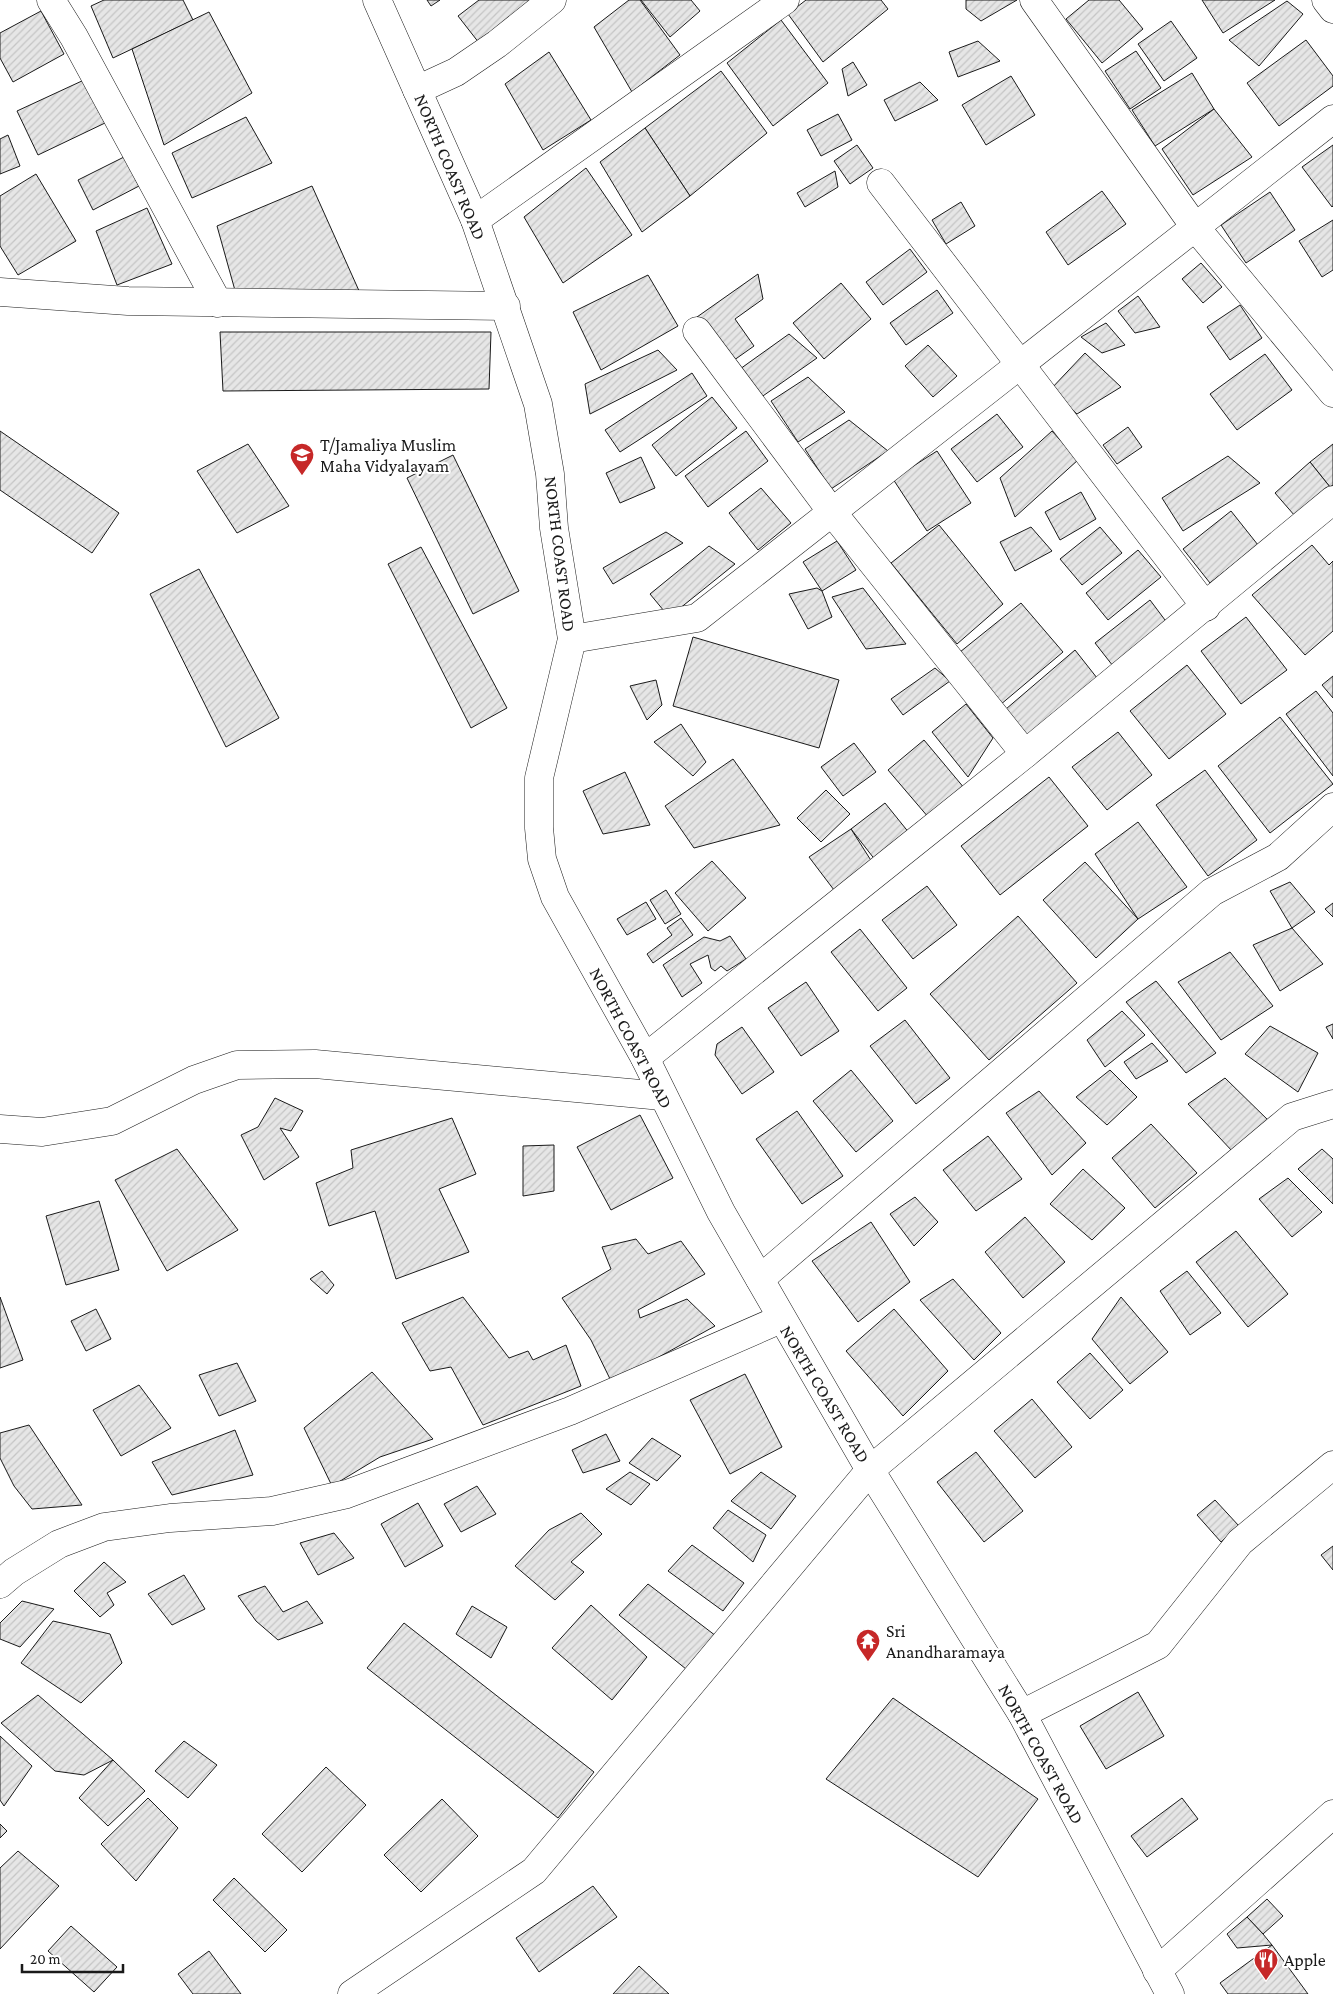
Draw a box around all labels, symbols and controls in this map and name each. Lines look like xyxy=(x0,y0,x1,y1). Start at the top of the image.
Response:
street label: NORTH COAST ROAD xyxy=(410,91,490,243)
place label: T/Jamaliya Muslim Maha Vidyalayam xyxy=(320,435,457,476)
school or university icon: T/Jamaliya Muslim Maha Vidyalayam xyxy=(289,442,315,476)
street label: NORTH COAST ROAD xyxy=(541,475,579,633)
street label: NORTH COAST ROAD xyxy=(585,964,677,1112)
street label: NORTH COAST ROAD xyxy=(776,1322,874,1466)
place label: Sri Anandharamaya xyxy=(886,1621,1005,1662)
temple icon: Sri Anandharamaya xyxy=(855,1628,881,1662)
street label: NORTH COAST ROAD xyxy=(994,1681,1088,1827)
scale bar xyxy=(22,1942,124,1974)
restaurant icon: Apple xyxy=(1253,1947,1279,1981)
place label: Apple xyxy=(1284,1950,1326,1970)
text: 20 m xyxy=(30,1951,61,1967)

